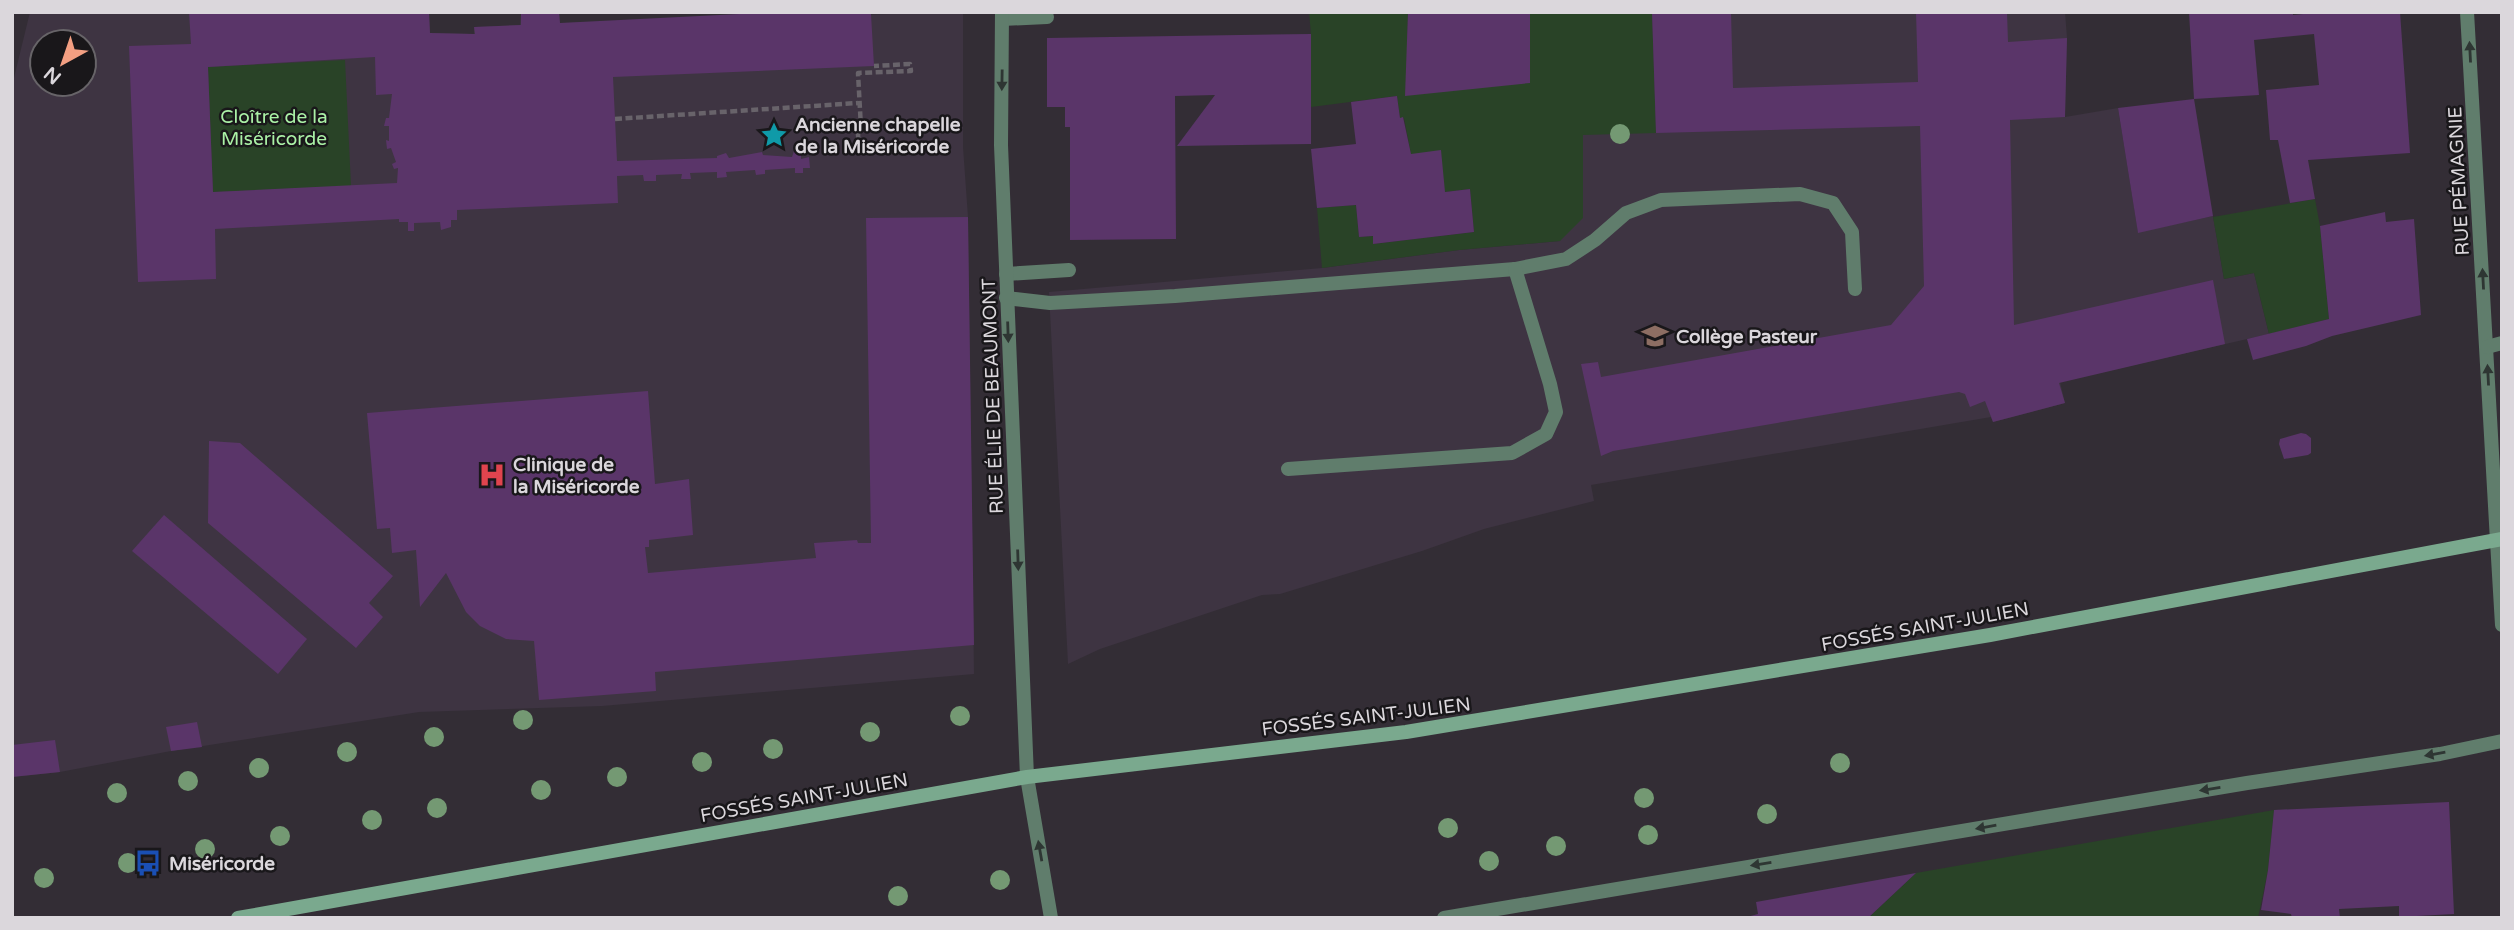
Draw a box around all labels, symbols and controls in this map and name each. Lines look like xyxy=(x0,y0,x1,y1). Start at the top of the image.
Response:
north arrow xyxy=(28,28,98,98)
one-way arrow xyxy=(2464,41,2475,63)
text: N xyxy=(40,62,66,89)
one-way arrow xyxy=(996,70,1007,92)
park label: Cloître de la Miséricorde xyxy=(220,106,328,150)
street label: RUE PÉMAGNIE xyxy=(2444,106,2474,256)
place label: Ancienne chapelle de la Miséricorde xyxy=(795,114,961,158)
place icon: Ancienne chapelle de la Miséricorde xyxy=(759,120,789,150)
one-way arrow xyxy=(2477,268,2488,290)
street label: RUE ÉLIE DE BEAUMONT xyxy=(978,277,1008,514)
school or university icon: Collège Pasteur xyxy=(1640,321,1670,351)
one-way arrow xyxy=(1003,322,1014,344)
place label: Collège Pasteur xyxy=(1676,326,1818,349)
one-way arrow xyxy=(2483,364,2494,386)
place label: Clinique de la Miséricorde xyxy=(513,454,640,498)
hospital icon: Clinique de la Miséricorde xyxy=(477,460,507,490)
one-way arrow xyxy=(1012,549,1023,571)
street label: FOSSÉS SAINT-JULIEN xyxy=(1820,598,2031,656)
street label: FOSSÉS SAINT-JULIEN xyxy=(1260,693,1472,741)
one-way arrow xyxy=(2424,749,2446,760)
street label: FOSSÉS SAINT-JULIEN xyxy=(699,769,910,827)
one-way arrow xyxy=(2199,784,2221,795)
one-way arrow xyxy=(1975,822,1997,833)
one-way arrow xyxy=(1034,839,1045,861)
bus stop icon: Miséricorde xyxy=(133,848,163,878)
place label: Miséricorde xyxy=(169,853,275,875)
one-way arrow xyxy=(1750,859,1772,870)

